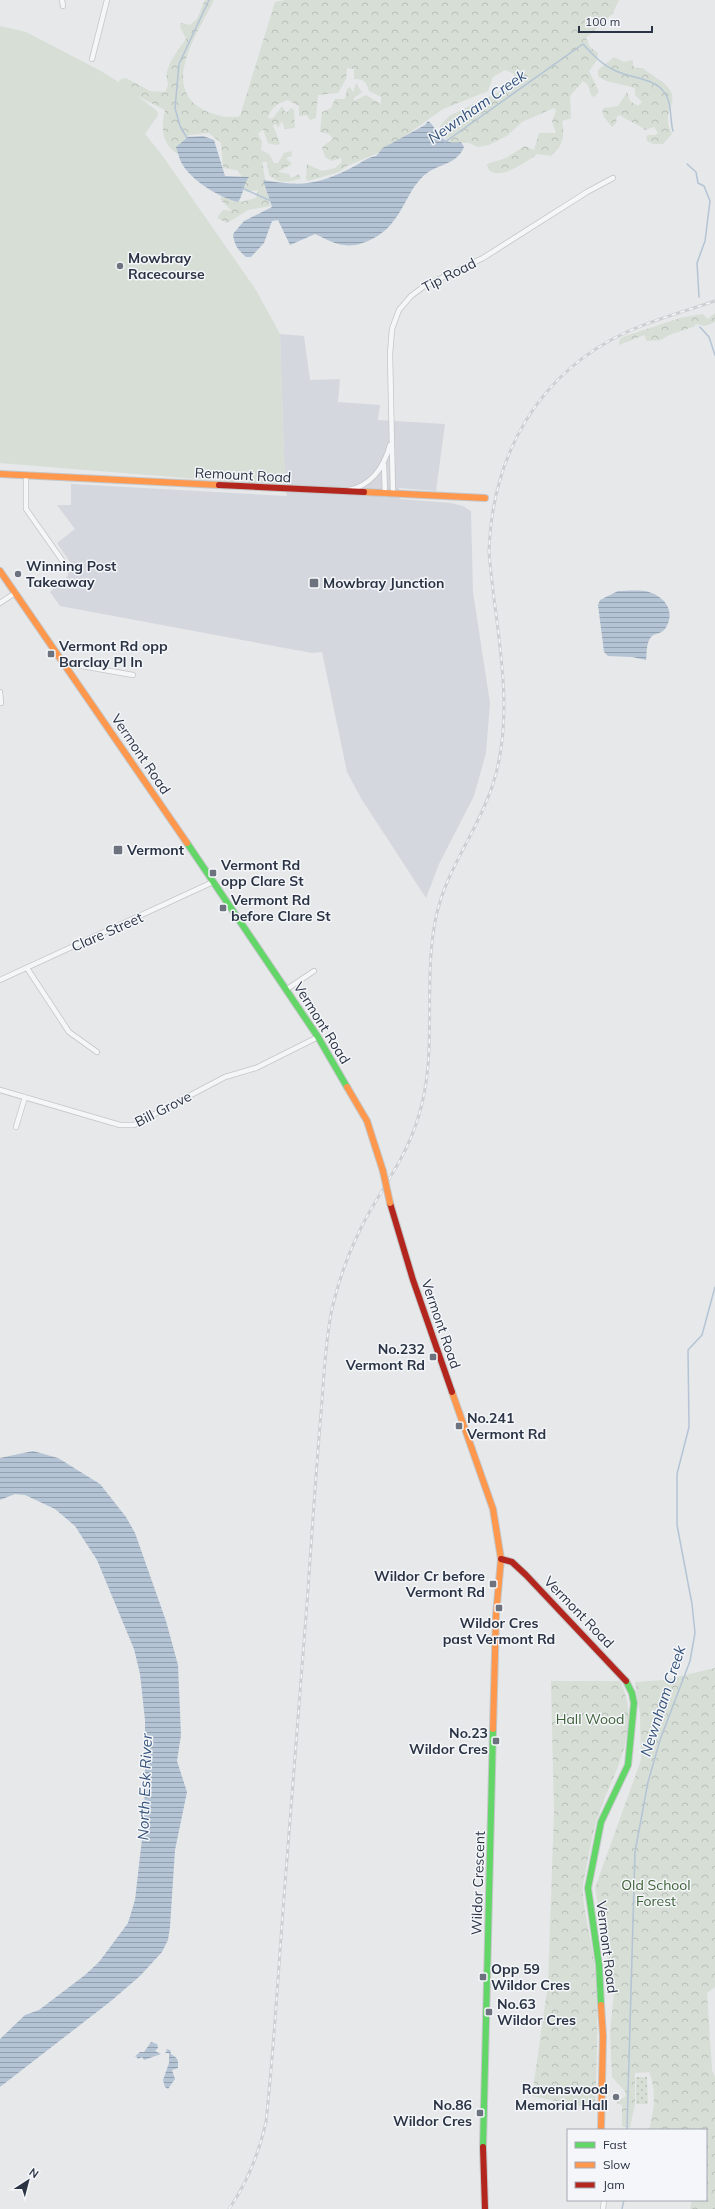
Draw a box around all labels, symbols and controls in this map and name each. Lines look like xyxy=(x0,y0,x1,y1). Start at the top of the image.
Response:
scale bar xyxy=(579,8,652,34)
text: 100 m xyxy=(585,14,620,29)
water label: Newnham Creek xyxy=(424,65,531,148)
place label: Mowbray Racecourse xyxy=(128,249,205,283)
street label: Tip Road xyxy=(419,254,479,296)
marker: Mowbray Racecourse xyxy=(115,261,125,271)
street label: Remount Road xyxy=(194,463,292,487)
place label: Winning Post Takeaway xyxy=(26,557,117,591)
marker: Winning Post Takeaway xyxy=(13,569,23,579)
place label: Mowbray Junction xyxy=(323,574,444,592)
marker: Mowbray Junction xyxy=(308,577,320,589)
place label: Vermont Rd opp Barclay Pl In xyxy=(58,637,168,671)
marker: Vermont Rd opp Barclay Pl In xyxy=(46,649,56,659)
street label: Vermont Road xyxy=(108,710,174,798)
place label: Vermont xyxy=(126,841,185,859)
marker: Vermont xyxy=(112,844,124,856)
place label: Vermont Rd opp Clare St xyxy=(220,856,304,890)
marker: Vermont Rd opp Clare St xyxy=(208,868,218,878)
place label: Vermont Rd before Clare St xyxy=(230,891,331,925)
marker: Vermont Rd before Clare St xyxy=(218,903,228,913)
street label: Clare Street xyxy=(68,908,146,956)
street label: Vermont Road xyxy=(290,979,354,1067)
street label: Bill Grove xyxy=(132,1087,194,1131)
street label: Vermont Road xyxy=(417,1277,465,1371)
place label: No.232 Vermont Rd xyxy=(345,1340,425,1374)
marker: No.232 Vermont Rd xyxy=(428,1352,438,1362)
place label: No.241 Vermont Rd xyxy=(466,1409,546,1443)
marker: No.241 Vermont Rd xyxy=(454,1421,464,1431)
place label: Wildor Cr before Vermont Rd xyxy=(374,1567,485,1601)
street label: Vermont Road xyxy=(540,1572,618,1652)
marker: Wildor Cr before Vermont Rd xyxy=(488,1579,498,1589)
marker: Wildor Cres past Vermont Rd xyxy=(494,1603,504,1613)
place label: Wildor Cres past Vermont Rd xyxy=(443,1614,555,1648)
water label: Newnham Creek xyxy=(636,1642,690,1759)
park label: Hall Wood xyxy=(556,1710,624,1728)
place label: No.23 Wildor Cres xyxy=(409,1724,488,1758)
water label: North Esk River xyxy=(133,1733,156,1841)
marker: No.23 Wildor Cres xyxy=(491,1736,501,1746)
street label: Wildor Crescent xyxy=(467,1831,489,1935)
park label: Old School Forest xyxy=(621,1876,691,1910)
street label: Vermont Road xyxy=(592,1900,622,1994)
place label: Opp 59 Wildor Cres xyxy=(491,1960,570,1994)
marker: Opp 59 Wildor Cres xyxy=(478,1972,488,1982)
place label: No.63 Wildor Cres xyxy=(497,1995,576,2029)
marker: No.63 Wildor Cres xyxy=(484,2007,494,2017)
place label: Ravenswood Memorial Hall xyxy=(515,2080,608,2114)
marker: Ravenswood Memorial Hall xyxy=(611,2092,621,2102)
place label: No.86 Wildor Cres xyxy=(393,2096,472,2130)
marker: No.86 Wildor Cres xyxy=(475,2108,485,2118)
legend xyxy=(567,2129,707,2201)
text: Fast xyxy=(603,2137,627,2152)
text: Slow xyxy=(603,2157,631,2172)
north arrow xyxy=(8,2161,48,2201)
text: N xyxy=(26,2165,41,2181)
text: Jam xyxy=(603,2177,625,2192)

